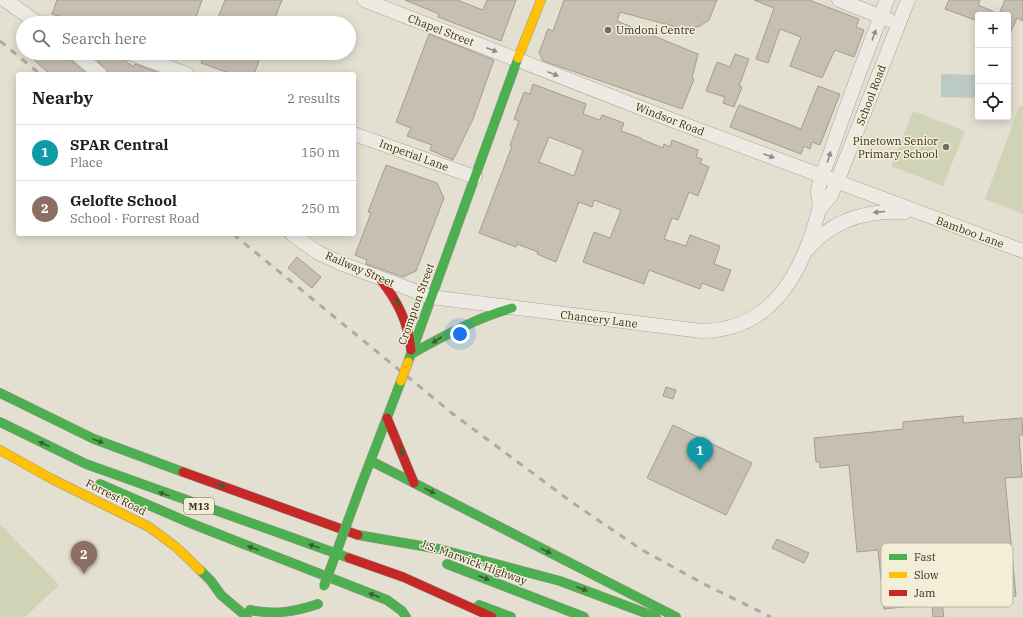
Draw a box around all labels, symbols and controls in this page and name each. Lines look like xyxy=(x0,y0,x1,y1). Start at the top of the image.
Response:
street label: Chapel Street xyxy=(406,11,476,49)
map controls xyxy=(975,12,1011,120)
button: + xyxy=(975,12,1011,48)
search box xyxy=(16,16,356,60)
place label: Umdoni Centre xyxy=(616,23,695,37)
marker: Umdoni Centre xyxy=(603,25,613,35)
icon: search xyxy=(30,27,52,49)
one-way arrow xyxy=(872,28,878,40)
text: Search here xyxy=(62,29,147,48)
one-way arrow xyxy=(486,47,497,53)
button: − xyxy=(975,48,1011,84)
street label: School Road xyxy=(853,63,889,127)
one-way arrow xyxy=(548,72,560,78)
button: locate xyxy=(975,84,1011,120)
text: Nearby xyxy=(32,87,93,109)
text: 2 results xyxy=(287,90,340,107)
street label: Windsor Road xyxy=(633,99,707,139)
place label: Pinetown Senior Primary School xyxy=(853,134,938,161)
text: SPAR Central xyxy=(70,135,168,154)
street label: Imperial Lane xyxy=(377,136,451,174)
marker: Pinetown Senior Primary School xyxy=(941,142,951,152)
text: 1 xyxy=(41,144,49,161)
text: 150 m xyxy=(301,144,340,161)
one-way arrow xyxy=(826,150,832,162)
text: Place xyxy=(70,154,103,171)
one-way arrow xyxy=(763,154,775,160)
text: Gelofte School xyxy=(70,191,177,210)
text: 2 xyxy=(41,200,49,217)
text: 250 m xyxy=(301,200,340,217)
one-way arrow xyxy=(873,209,885,216)
text: School · Forrest Road xyxy=(70,210,200,227)
street label: Bamboo Lane xyxy=(934,213,1006,251)
street label: Railway Street xyxy=(323,248,397,290)
street label: Crompton Street xyxy=(395,261,437,347)
one-way arrow xyxy=(395,297,402,309)
street label: Chancery Lane xyxy=(560,307,638,331)
your location xyxy=(450,324,470,344)
one-way arrow xyxy=(432,336,442,344)
pin: 1 xyxy=(687,437,713,470)
one-way arrow xyxy=(93,438,105,444)
one-way arrow xyxy=(38,441,50,448)
one-way arrow xyxy=(398,445,404,457)
street label: Forrest Road xyxy=(83,476,149,518)
one-way arrow xyxy=(215,482,227,488)
one-way arrow xyxy=(424,488,436,495)
one-way arrow xyxy=(158,490,170,496)
road number: M13 xyxy=(184,498,214,514)
street label: J.S. Marwick Highway xyxy=(419,536,529,588)
pin: 2 xyxy=(71,541,97,574)
one-way arrow xyxy=(307,542,319,548)
legend xyxy=(881,543,1013,607)
one-way arrow xyxy=(248,545,259,551)
one-way arrow xyxy=(540,547,552,554)
text: Fast xyxy=(914,550,936,564)
text: Slow xyxy=(914,568,939,582)
one-way arrow xyxy=(478,575,490,581)
text: Jam xyxy=(914,586,936,600)
one-way arrow xyxy=(577,587,589,593)
one-way arrow xyxy=(368,592,380,598)

